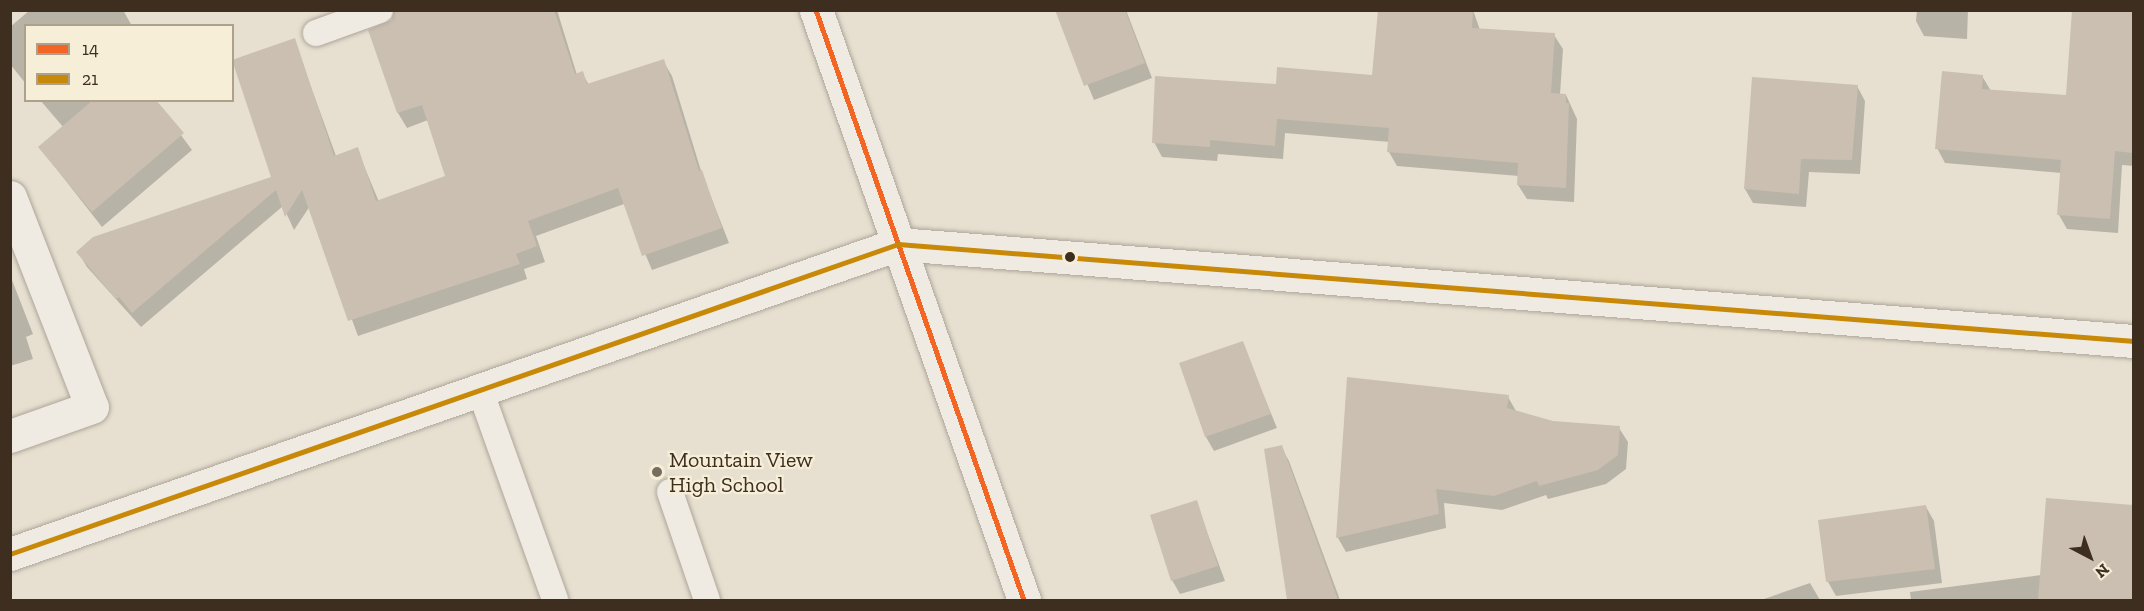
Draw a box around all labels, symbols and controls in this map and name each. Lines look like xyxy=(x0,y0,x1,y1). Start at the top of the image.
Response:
legend xyxy=(24,24,234,102)
text: 14 xyxy=(82,38,99,60)
text: 21 xyxy=(82,68,98,90)
unlabelled marker xyxy=(1064,251,1076,263)
place label: Mountain View High School xyxy=(669,446,814,498)
marker: Mountain View High School xyxy=(650,465,664,479)
north arrow xyxy=(2060,527,2120,587)
text: N xyxy=(2091,560,2113,582)

